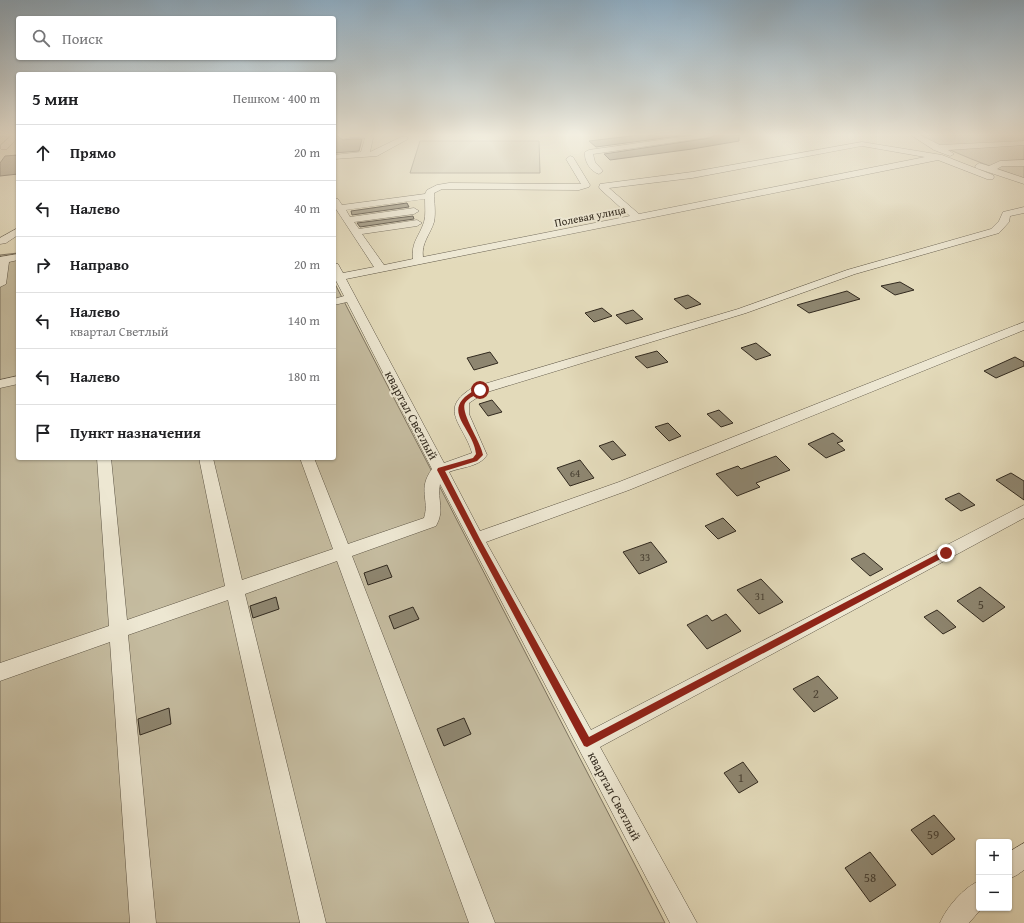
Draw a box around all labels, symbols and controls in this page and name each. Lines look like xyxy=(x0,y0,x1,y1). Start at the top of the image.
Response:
search box xyxy=(16,16,336,60)
icon: search xyxy=(30,27,52,49)
text: Поиск xyxy=(62,28,103,49)
text: 5 мин xyxy=(32,86,78,111)
text: Пешком · 400 m xyxy=(233,89,320,108)
icon: ahead xyxy=(32,142,54,164)
text: Прямо xyxy=(70,142,116,163)
text: 20 m xyxy=(294,143,320,162)
icon: left xyxy=(32,198,54,220)
text: Налево xyxy=(70,198,120,219)
text: 40 m xyxy=(294,199,320,218)
street label: Полевая улица xyxy=(553,201,628,231)
icon: right xyxy=(32,254,54,276)
text: Направо xyxy=(70,254,129,275)
text: 20 m xyxy=(294,255,320,274)
text: Налево xyxy=(70,301,120,322)
icon: left xyxy=(32,310,54,332)
text: 140 m xyxy=(288,311,320,330)
text: квартал Светлый xyxy=(70,322,169,341)
icon: left xyxy=(32,366,54,388)
text: Налево xyxy=(70,366,120,387)
text: 180 m xyxy=(288,367,320,386)
street label: квартал Светлый xyxy=(380,367,443,463)
route start xyxy=(471,381,489,399)
icon: arrive xyxy=(32,422,54,444)
text: Пункт назначения xyxy=(70,422,201,443)
house number: 64 xyxy=(570,465,580,481)
route end xyxy=(937,544,955,562)
house number: 33 xyxy=(640,549,650,565)
house number: 31 xyxy=(755,588,765,604)
house number: 5 xyxy=(978,595,984,614)
house number: 2 xyxy=(813,684,819,703)
street label: квартал Светлый xyxy=(583,748,646,844)
house number: 1 xyxy=(738,768,744,787)
house number: 59 xyxy=(927,825,939,844)
map controls xyxy=(976,839,1012,911)
button: + xyxy=(976,839,1012,875)
house number: 58 xyxy=(864,868,876,887)
button: − xyxy=(976,875,1012,911)

